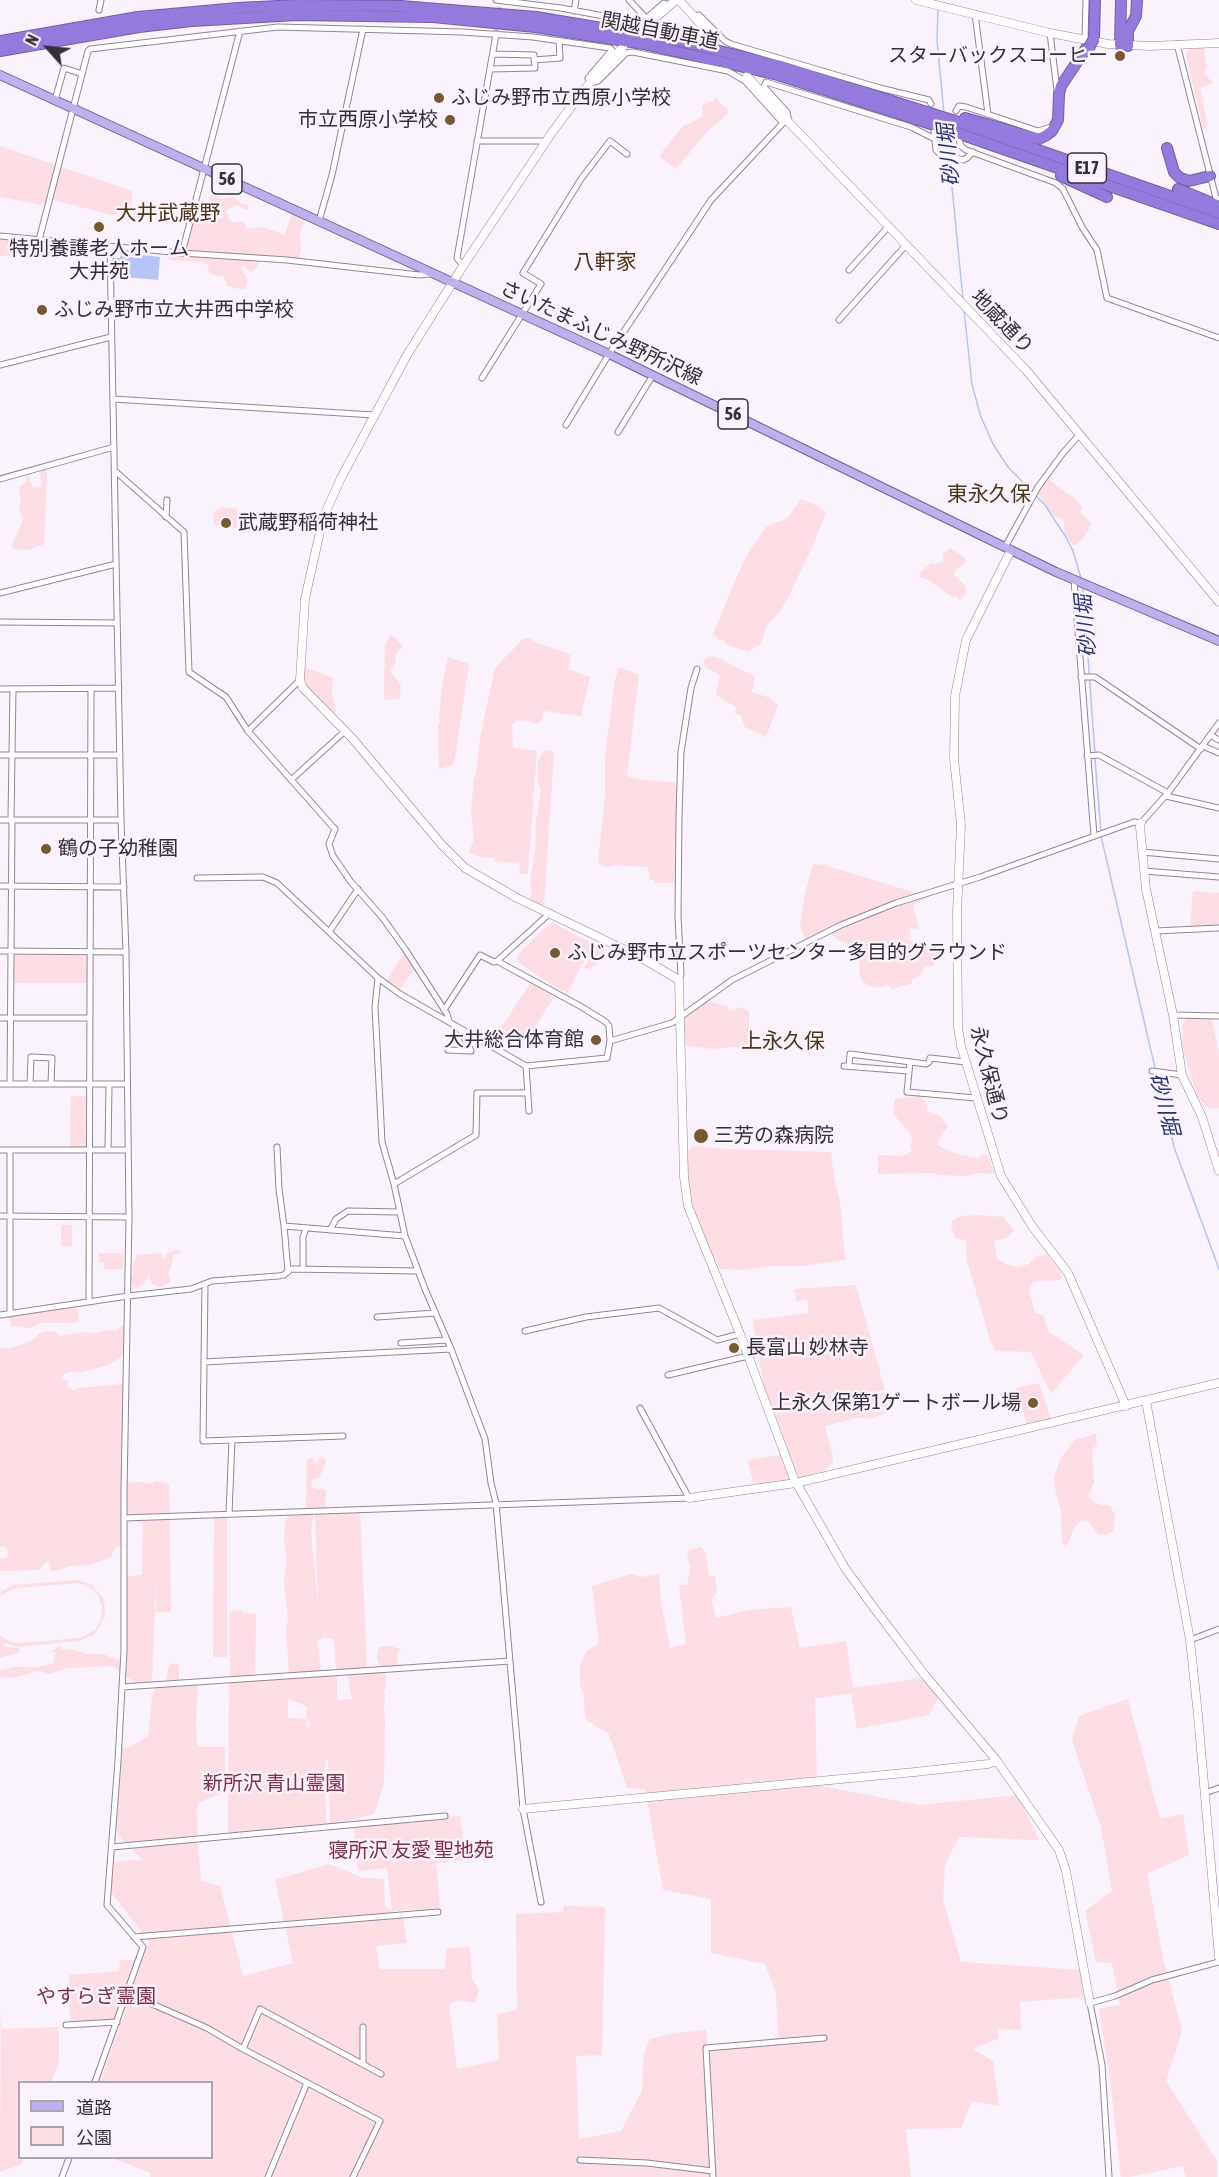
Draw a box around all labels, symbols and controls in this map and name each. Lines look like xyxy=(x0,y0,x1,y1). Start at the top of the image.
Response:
street label: 関越自動車道 xyxy=(599,8,721,54)
north arrow xyxy=(18,18,78,78)
text: N xyxy=(22,32,42,48)
place label: スターバックスコーヒー xyxy=(888,44,1108,68)
marker: スターバックスコーヒー xyxy=(1113,49,1127,63)
place label: ふじみ野市立西原小学校 xyxy=(451,86,671,110)
marker: ふじみ野市立西原小学校 xyxy=(432,91,446,105)
place label: 市立西原小学校 xyxy=(298,108,438,132)
marker: 市立西原小学校 xyxy=(443,113,457,127)
water label: 砂川堀 xyxy=(933,122,965,188)
road number: E17 xyxy=(1068,153,1106,183)
road number: 56 xyxy=(212,164,242,194)
district label: 大井武蔵野 xyxy=(116,200,220,226)
marker: 特別養護老人ホーム 大井苑 xyxy=(92,220,106,234)
place label: 特別養護老人ホーム 大井苑 xyxy=(9,237,189,284)
district label: 八軒家 xyxy=(574,249,636,275)
street label: さいたまふじみ野所沢線 xyxy=(496,276,706,390)
street label: 地蔵通り xyxy=(966,285,1038,359)
place label: ふじみ野市立大井西中学校 xyxy=(54,298,294,322)
marker: ふじみ野市立大井西中学校 xyxy=(35,303,49,317)
road number: 56 xyxy=(718,399,748,429)
district label: 東永久保 xyxy=(947,481,1031,507)
place label: 武蔵野稲荷神社 xyxy=(238,511,378,535)
marker: 武蔵野稲荷神社 xyxy=(219,516,233,530)
water label: 砂川堀 xyxy=(1071,594,1101,658)
place label: 鶴の子幼稚園 xyxy=(58,837,178,861)
marker: 鶴の子幼稚園 xyxy=(39,842,53,856)
place label: ふじみ野市⽴スポーツセンター多⽬的グラウンド xyxy=(567,941,1007,965)
marker: ふじみ野市⽴スポーツセンター多⽬的グラウンド xyxy=(548,946,562,960)
street label: 永久保通り xyxy=(965,1024,1013,1126)
place label: 大井総合体育館 xyxy=(444,1028,584,1052)
district label: 上永久保 xyxy=(741,1028,825,1054)
marker: 大井総合体育館 xyxy=(589,1033,603,1047)
water label: 砂川堀 xyxy=(1144,1070,1184,1138)
place label: 三芳の森病院 xyxy=(714,1124,834,1148)
marker: 三芳の森病院 xyxy=(692,1127,710,1145)
place label: 長富山 妙林寺 xyxy=(746,1336,869,1360)
marker: 長富山 妙林寺 xyxy=(727,1341,741,1355)
place label: 上永久保第1ゲートボール場 xyxy=(772,1391,1021,1415)
marker: 上永久保第1ゲートボール場 xyxy=(1026,1396,1040,1410)
park label: 新所沢 青山霊園 xyxy=(203,1772,345,1796)
park label: 寝所沢 友愛 聖地苑 xyxy=(328,1839,494,1863)
park label: やすらぎ霊園 xyxy=(36,1985,156,2009)
legend xyxy=(18,2081,213,2159)
text: 道路 xyxy=(76,2097,112,2118)
text: 公園 xyxy=(76,2127,112,2148)

